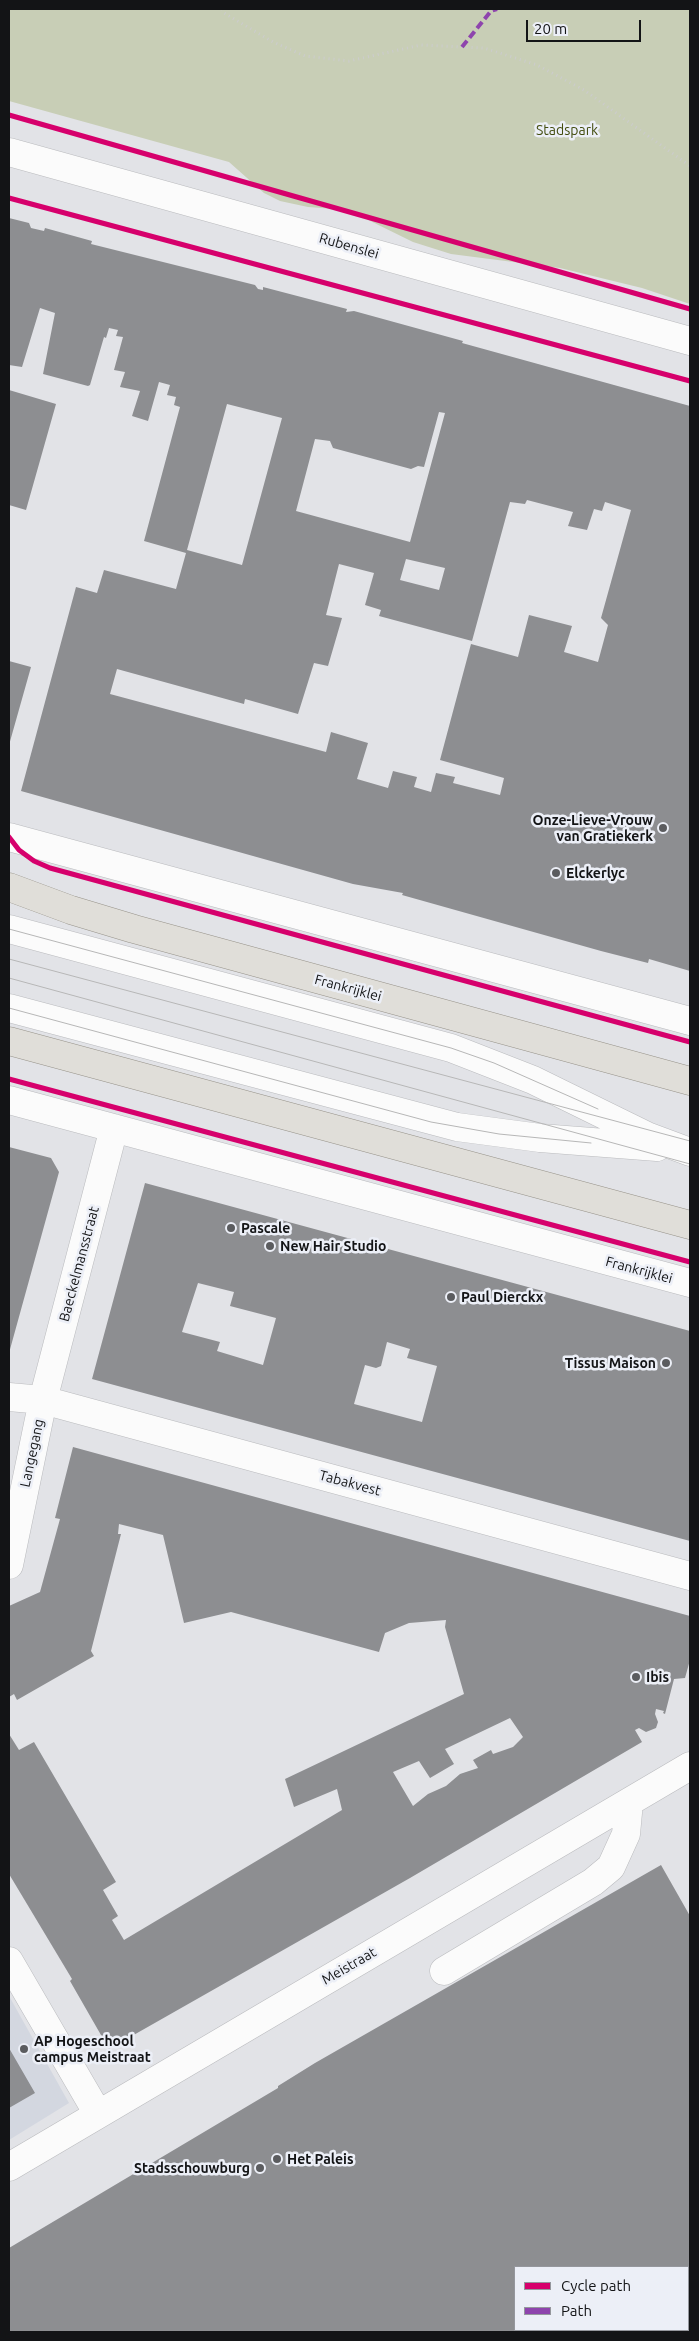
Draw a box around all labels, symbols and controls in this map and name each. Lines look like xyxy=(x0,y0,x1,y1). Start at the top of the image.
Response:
scale bar xyxy=(529,10,644,42)
text: 20 m xyxy=(534,20,567,37)
park label: Stadspark xyxy=(536,122,598,138)
street label: Rubenslei xyxy=(317,229,381,263)
place label: Onze-Lieve-Vrouw van Gratiekerk xyxy=(533,812,653,844)
marker: Onze-Lieve-Vrouw van Gratiekerk xyxy=(657,822,669,834)
place label: Elckerlyc xyxy=(566,865,625,881)
marker: Elckerlyc xyxy=(550,867,562,879)
street label: Frankrijklei xyxy=(313,971,383,1005)
street label: Baeckelmansstraat xyxy=(56,1205,102,1323)
place label: Pascale xyxy=(241,1220,290,1236)
marker: Pascale xyxy=(225,1222,237,1234)
place label: New Hair Studio xyxy=(280,1238,386,1254)
marker: New Hair Studio xyxy=(264,1240,276,1252)
street label: Frankrijklei xyxy=(604,1253,674,1287)
place label: Paul Dierckx xyxy=(461,1289,543,1305)
marker: Paul Dierckx xyxy=(445,1291,457,1303)
place label: Tissus Maison xyxy=(565,1355,656,1371)
marker: Tissus Maison xyxy=(660,1357,672,1369)
street label: Langegang xyxy=(17,1417,47,1489)
street label: Tabakvest xyxy=(317,1467,383,1499)
place label: Ibis xyxy=(646,1669,669,1685)
marker: Ibis xyxy=(630,1671,642,1683)
street label: Meistraat xyxy=(319,1944,379,1988)
place label: AP Hogeschool campus Meistraat xyxy=(34,2033,151,2066)
marker: AP Hogeschool campus Meistraat xyxy=(18,2043,30,2055)
place label: Het Paleis xyxy=(287,2151,354,2167)
marker: Het Paleis xyxy=(271,2153,283,2165)
place label: Stadsschouwburg xyxy=(134,2160,250,2176)
marker: Stadsschouwburg xyxy=(254,2162,266,2174)
legend xyxy=(514,2266,689,2331)
text: Cycle path xyxy=(561,2277,631,2294)
text: Path xyxy=(561,2302,592,2319)

